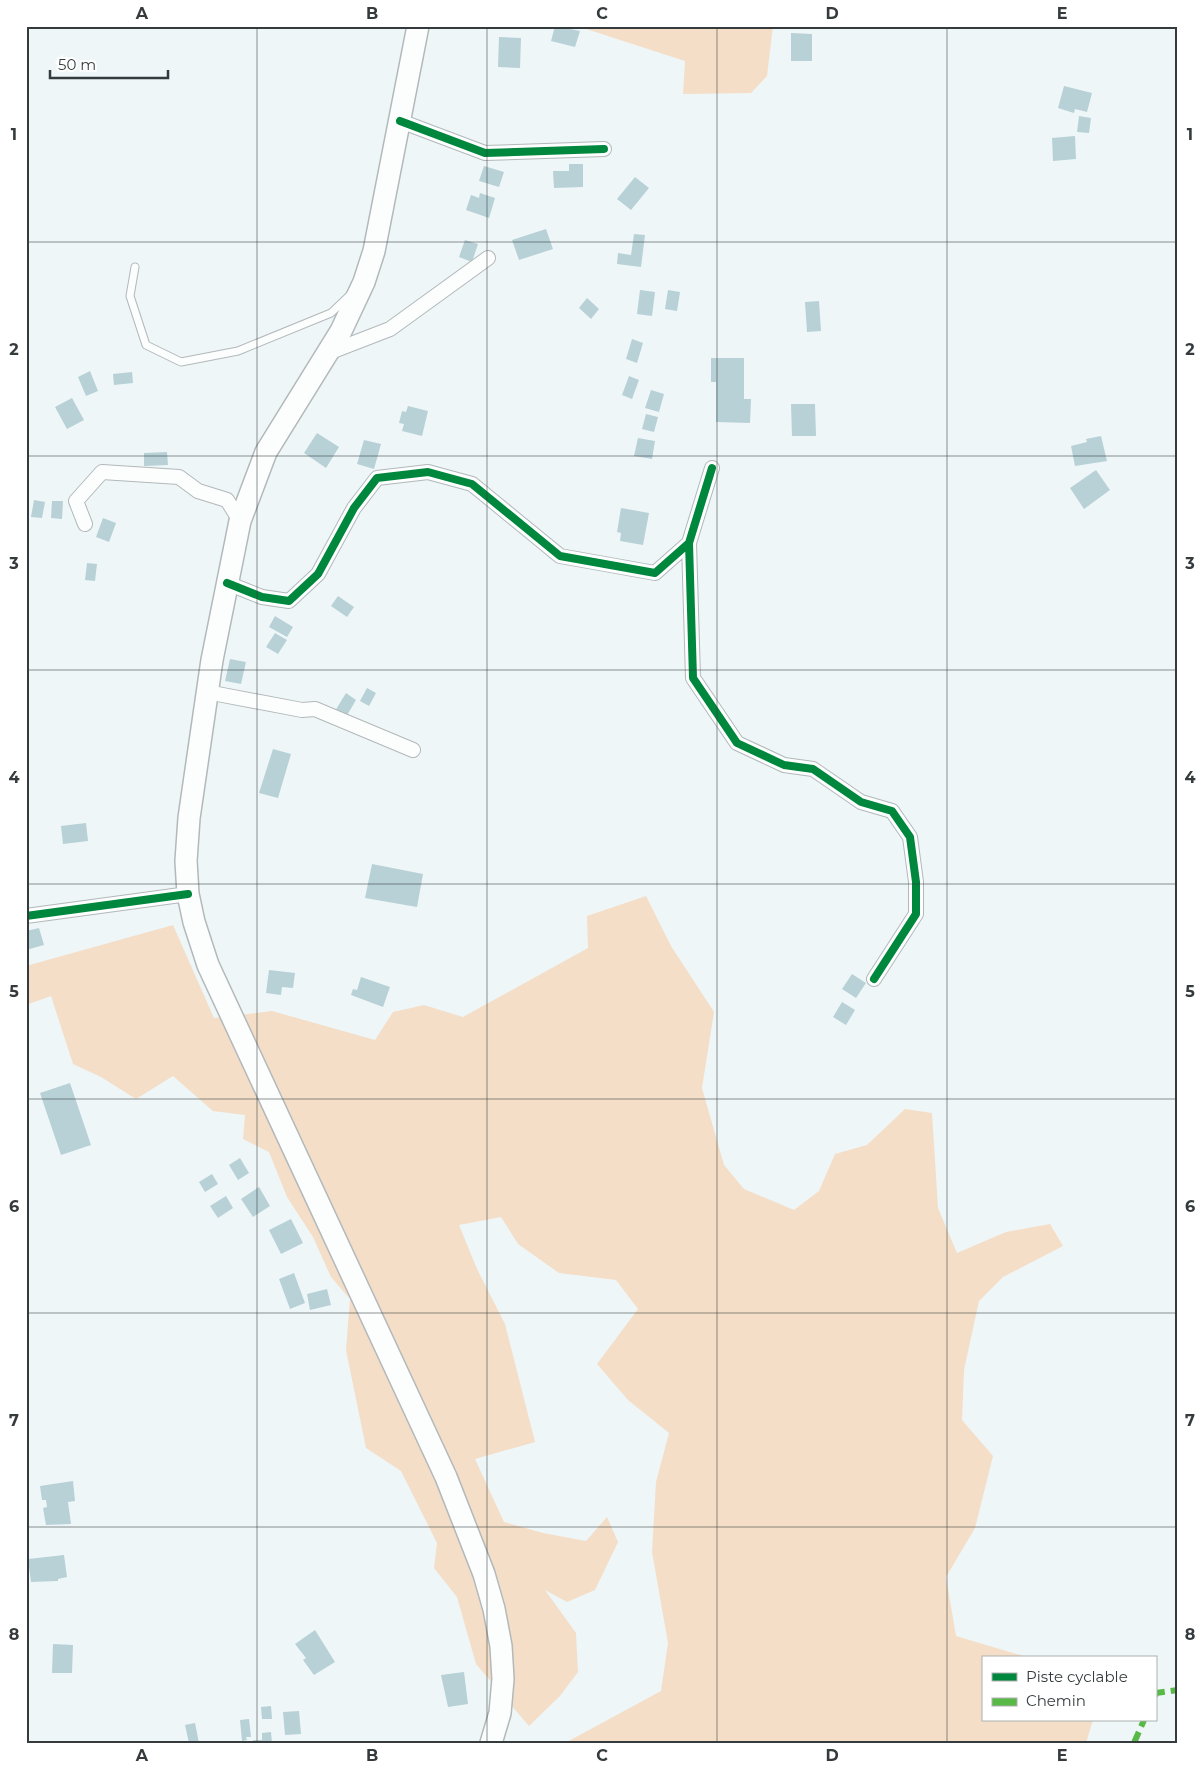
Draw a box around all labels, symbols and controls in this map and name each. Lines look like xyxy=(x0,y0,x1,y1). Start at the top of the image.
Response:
text: A xyxy=(135,4,149,23)
text: B xyxy=(366,4,378,23)
text: C xyxy=(596,4,608,23)
text: D xyxy=(825,4,839,23)
text: E xyxy=(1057,4,1067,23)
scale bar xyxy=(50,48,168,80)
text: 50 m xyxy=(58,55,96,74)
text: 1 xyxy=(11,125,17,144)
text: 1 xyxy=(1187,125,1193,144)
text: 2 xyxy=(9,340,19,359)
text: 2 xyxy=(1185,340,1195,359)
text: 3 xyxy=(8,554,19,573)
text: 3 xyxy=(1184,554,1195,573)
text: 4 xyxy=(8,768,20,787)
text: 4 xyxy=(1184,768,1196,787)
text: 5 xyxy=(9,982,19,1001)
text: 5 xyxy=(1185,982,1195,1001)
text: 6 xyxy=(9,1197,19,1216)
text: 6 xyxy=(1185,1197,1195,1216)
text: 7 xyxy=(9,1411,19,1430)
text: 7 xyxy=(1185,1411,1195,1430)
text: 8 xyxy=(9,1625,19,1644)
text: 8 xyxy=(1185,1625,1195,1644)
legend xyxy=(982,1656,1156,1722)
text: Piste cyclable xyxy=(1026,1667,1128,1686)
text: Chemin xyxy=(1026,1691,1086,1710)
text: A xyxy=(135,1746,149,1765)
text: B xyxy=(366,1746,378,1765)
text: C xyxy=(596,1746,608,1765)
text: D xyxy=(825,1746,839,1765)
text: E xyxy=(1057,1746,1067,1765)

